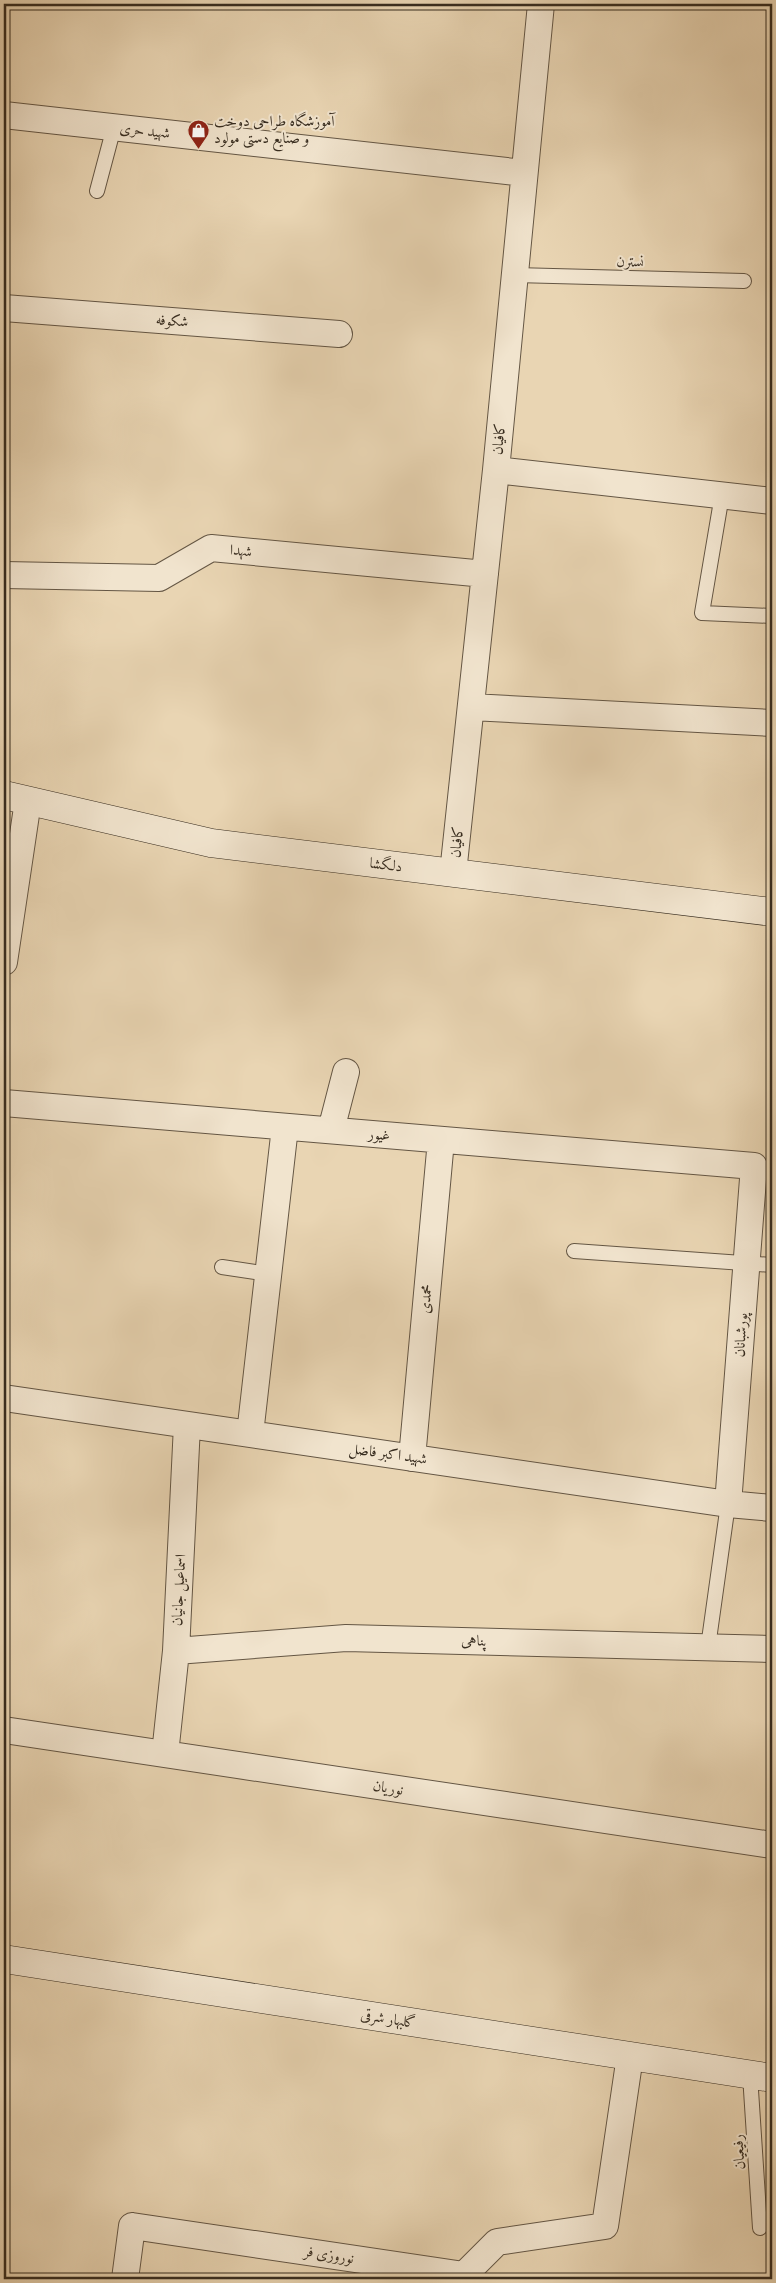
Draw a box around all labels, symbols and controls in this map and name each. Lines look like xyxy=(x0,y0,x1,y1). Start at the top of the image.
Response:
place label: آموزشگاه طراحی دوخت و صنایع دستی مولود xyxy=(214,111,336,152)
shop icon: آموزشگاه طراحی دوخت و صنایع دستی مولود xyxy=(186,118,210,149)
street label: شهید حری xyxy=(119,119,171,143)
street label: نسترن xyxy=(616,252,644,272)
street label: شکوفه xyxy=(155,310,189,332)
street label: کافیان xyxy=(488,422,510,456)
street label: شهدا xyxy=(229,541,253,561)
street label: کافیان xyxy=(446,825,468,859)
street label: دلگشا xyxy=(368,853,404,876)
street label: غیور xyxy=(365,1124,391,1145)
street label: محمدی xyxy=(415,1283,437,1315)
street label: پورشبانان xyxy=(730,1311,753,1358)
street label: شهید اکبر فاضل xyxy=(348,1439,428,1470)
street label: اسماعیل جانیان xyxy=(168,1554,191,1627)
street label: پناهی xyxy=(461,1631,487,1652)
street label: نوریان xyxy=(371,1776,405,1800)
street label: گلبهار شرقی xyxy=(359,2005,417,2033)
street label: رفیعیان xyxy=(728,2134,750,2170)
street label: نوروزی فر xyxy=(301,2241,355,2268)

